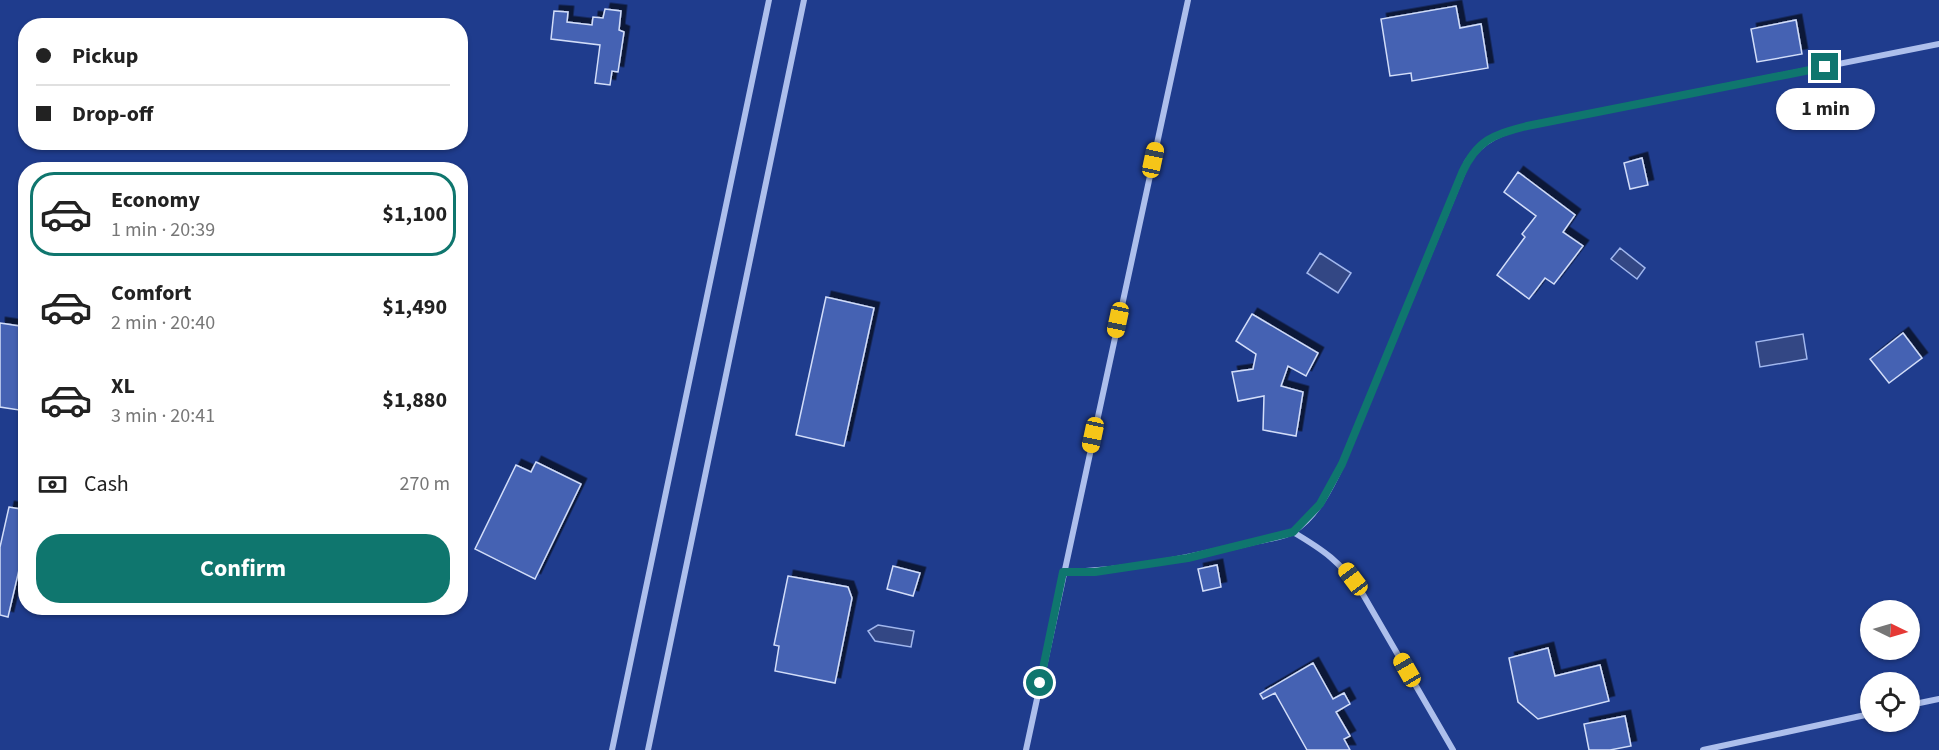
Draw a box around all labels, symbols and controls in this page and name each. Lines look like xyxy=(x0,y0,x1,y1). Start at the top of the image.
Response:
text: Pickup xyxy=(72,40,138,72)
route end xyxy=(1811,53,1838,80)
callout: 1 min xyxy=(1776,88,1874,130)
text: 1 min xyxy=(1801,95,1850,123)
text: Drop-off xyxy=(72,98,153,130)
car xyxy=(1140,141,1166,179)
text: Economy xyxy=(111,184,200,216)
icon: car xyxy=(39,187,93,241)
text: $1,100 xyxy=(382,198,447,230)
text: 1 min · 20:39 xyxy=(111,216,215,244)
text: Comfort xyxy=(111,277,192,309)
icon: car xyxy=(39,280,93,334)
text: $1,490 xyxy=(382,291,447,323)
car xyxy=(1105,301,1131,339)
text: 2 min · 20:40 xyxy=(111,309,215,337)
text: XL xyxy=(111,370,135,402)
icon: car xyxy=(39,373,93,427)
text: $1,880 xyxy=(382,384,447,416)
text: 3 min · 20:41 xyxy=(111,402,215,430)
car xyxy=(1080,416,1106,454)
icon: cash xyxy=(36,468,69,501)
text: Cash xyxy=(84,468,129,500)
text: 270 m xyxy=(400,470,450,498)
button: Confirm xyxy=(36,534,450,603)
car xyxy=(1335,559,1371,599)
north arrow xyxy=(1860,600,1920,660)
map controls xyxy=(1860,600,1920,732)
car xyxy=(1390,650,1424,690)
route start xyxy=(1026,669,1053,696)
button: locate xyxy=(1860,672,1920,732)

